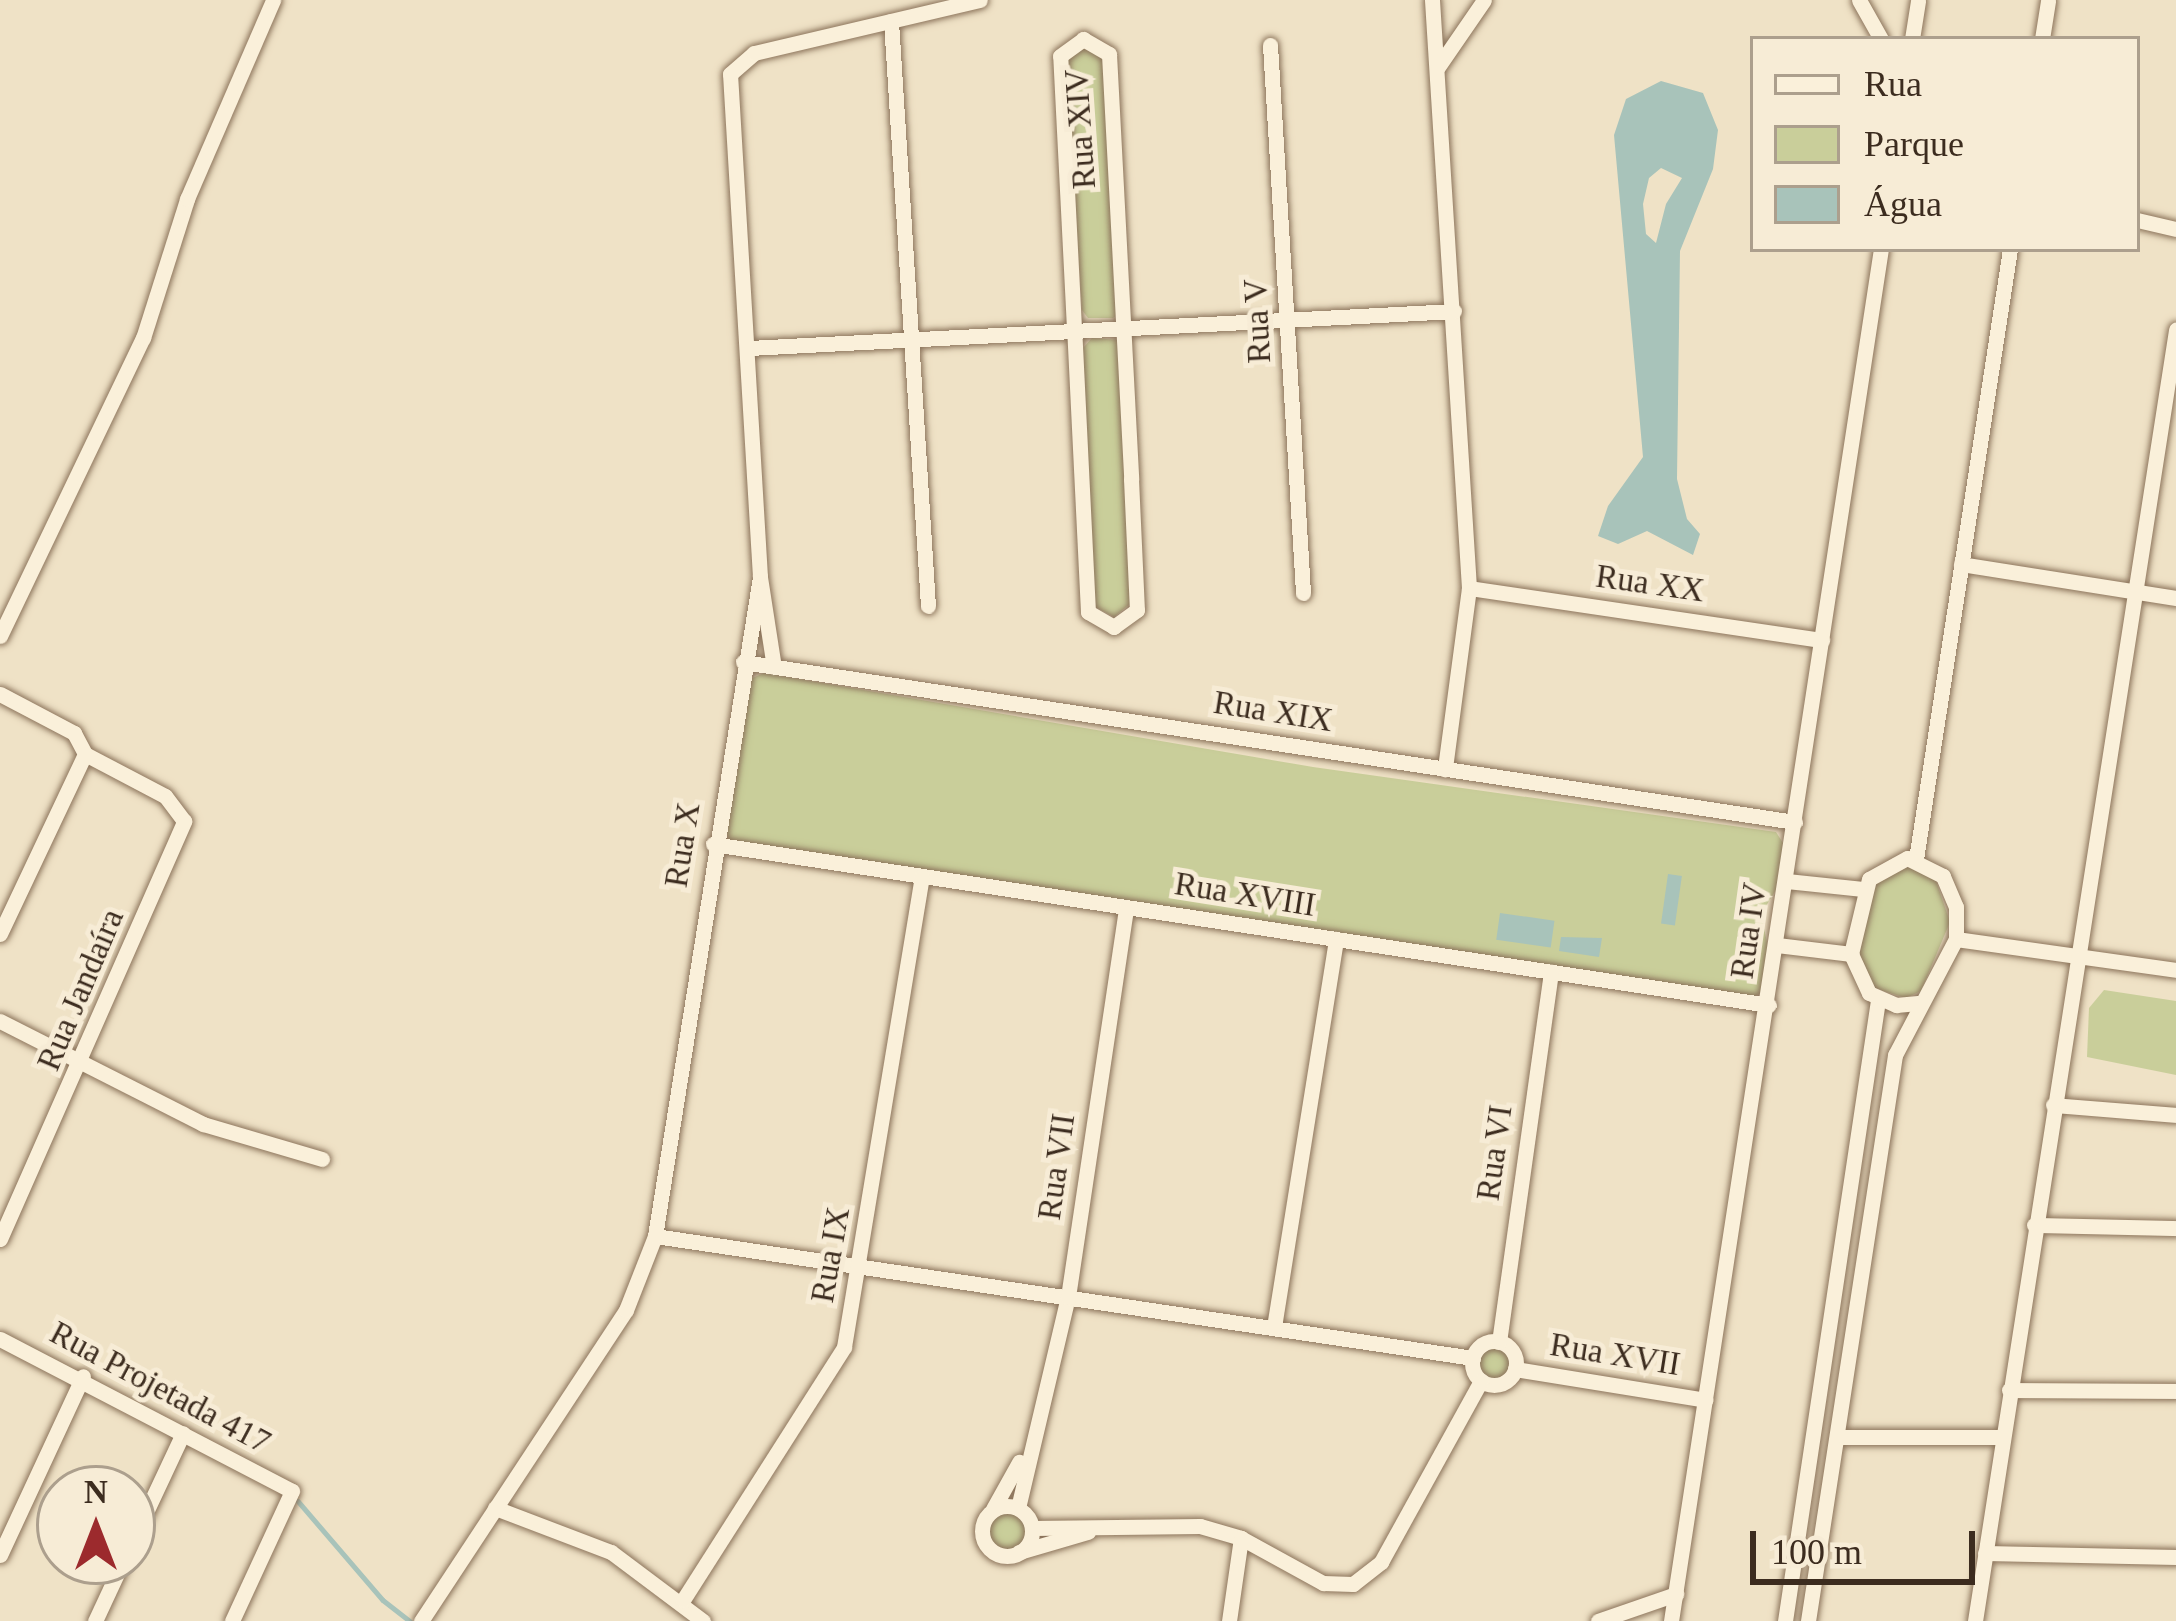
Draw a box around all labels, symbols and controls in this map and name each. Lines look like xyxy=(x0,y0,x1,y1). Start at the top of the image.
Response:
legend xyxy=(1750,36,2140,252)
text: Rua xyxy=(1864,64,1922,104)
street label: Rua XIV xyxy=(1057,68,1105,190)
text: Parque xyxy=(1864,124,1964,164)
text: Água xyxy=(1864,184,1942,224)
street label: Rua V xyxy=(1236,277,1280,365)
street label: Rua XX xyxy=(1593,557,1707,611)
street label: Rua XIX xyxy=(1211,683,1335,741)
street label: Rua X xyxy=(657,800,709,890)
street label: Rua XVIII xyxy=(1172,864,1318,926)
street label: Rua IV xyxy=(1723,881,1775,981)
street label: Rua Jandaíra xyxy=(29,903,133,1077)
street label: Rua VI xyxy=(1469,1103,1521,1203)
street label: Rua VII xyxy=(1030,1111,1084,1223)
street label: Rua IX xyxy=(803,1204,859,1306)
street label: Rua Projetada 417 xyxy=(43,1313,277,1463)
street label: Rua XVII xyxy=(1547,1325,1683,1385)
north arrow xyxy=(36,1465,156,1585)
text: N xyxy=(84,1474,108,1510)
scale bar xyxy=(1756,1507,1981,1581)
text: 100 m xyxy=(1771,1532,1862,1572)

